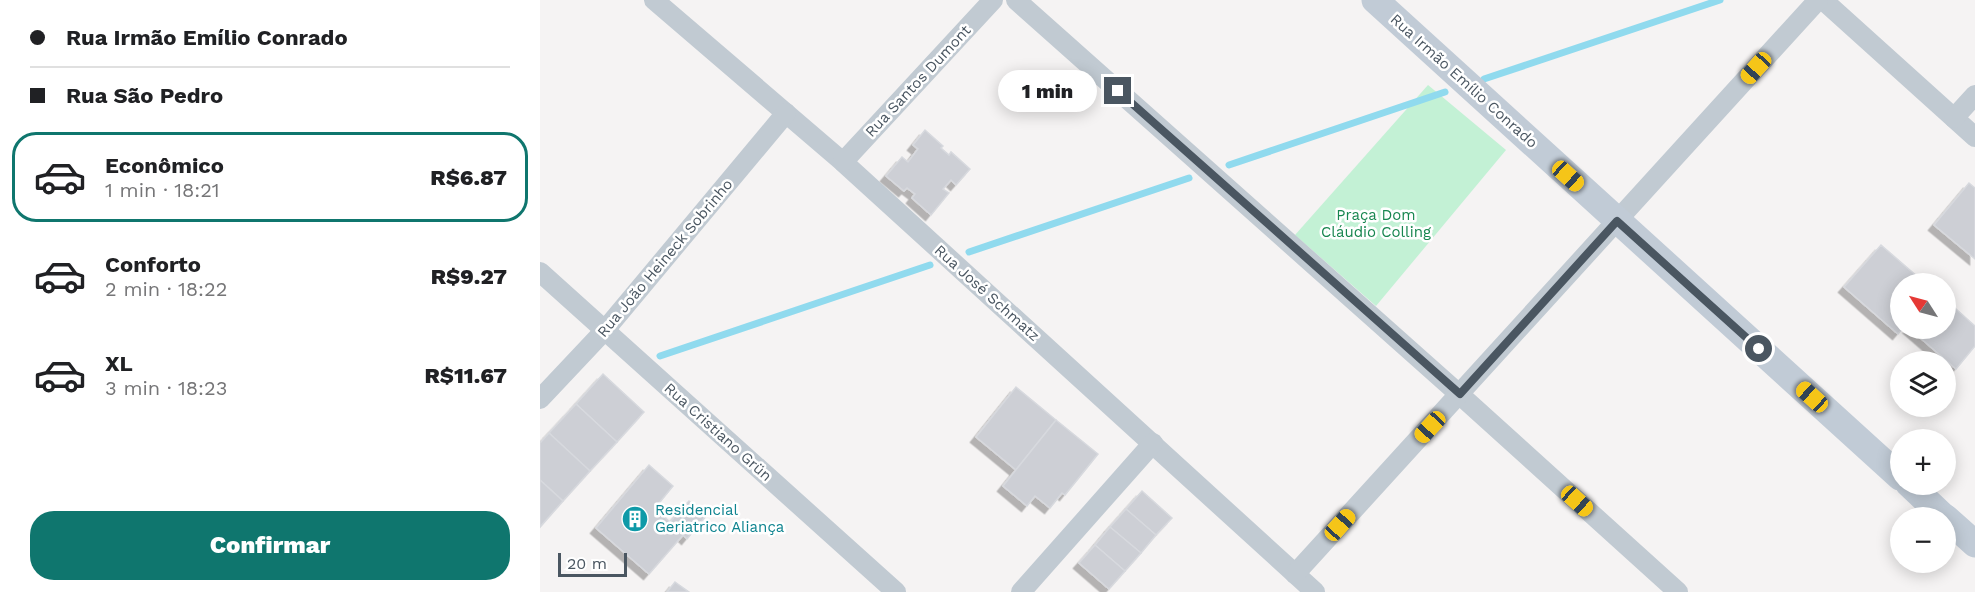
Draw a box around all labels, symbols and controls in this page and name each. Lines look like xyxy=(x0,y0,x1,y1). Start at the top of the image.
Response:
street label: Rua Irmão Emílio Conrado xyxy=(1387,10,1541,152)
street label: Rua Santos Dumont xyxy=(861,21,975,141)
text: Rua Irmão Emílio Conrado xyxy=(66,25,348,50)
car xyxy=(1737,49,1775,87)
callout: 1 min xyxy=(998,70,1097,112)
route end xyxy=(1104,77,1131,104)
text: 1 min xyxy=(1022,79,1073,103)
text: Rua São Pedro xyxy=(66,83,223,108)
icon: car xyxy=(33,150,87,204)
text: Econômico xyxy=(105,153,224,178)
car xyxy=(1549,157,1587,195)
text: R$6.87 xyxy=(430,165,507,190)
street label: Rua João Heineck Sobrinho xyxy=(594,175,736,341)
text: 1 min · 18:21 xyxy=(105,178,220,202)
park label: Praça Dom Cláudio Colling xyxy=(1321,206,1431,241)
street label: Rua José Schmatz xyxy=(931,241,1043,345)
icon: car xyxy=(33,249,87,303)
text: Conforto xyxy=(105,252,201,277)
text: R$9.27 xyxy=(431,264,507,289)
north arrow xyxy=(1890,273,1956,339)
map controls xyxy=(1890,273,1956,573)
text: 2 min · 18:22 xyxy=(105,277,227,301)
route start xyxy=(1745,335,1772,362)
icon: car xyxy=(33,348,87,402)
text: XL xyxy=(105,351,133,376)
button: layers xyxy=(1890,351,1956,417)
text: R$11.67 xyxy=(424,363,507,388)
text: 3 min · 18:23 xyxy=(105,376,227,400)
car xyxy=(1793,378,1831,416)
street label: Rua Cristiano Grün xyxy=(661,379,775,485)
car xyxy=(1411,408,1449,446)
button: + xyxy=(1890,429,1956,495)
car xyxy=(1558,482,1596,520)
place label: Residencial Geriatrico Aliança xyxy=(655,501,785,536)
building icon: Residencial Geriatrico Aliança xyxy=(620,504,650,534)
car xyxy=(1321,506,1359,544)
button: − xyxy=(1890,507,1956,573)
button: Confirmar xyxy=(30,511,510,580)
scale bar xyxy=(558,550,627,578)
text: 20 m xyxy=(567,554,607,573)

